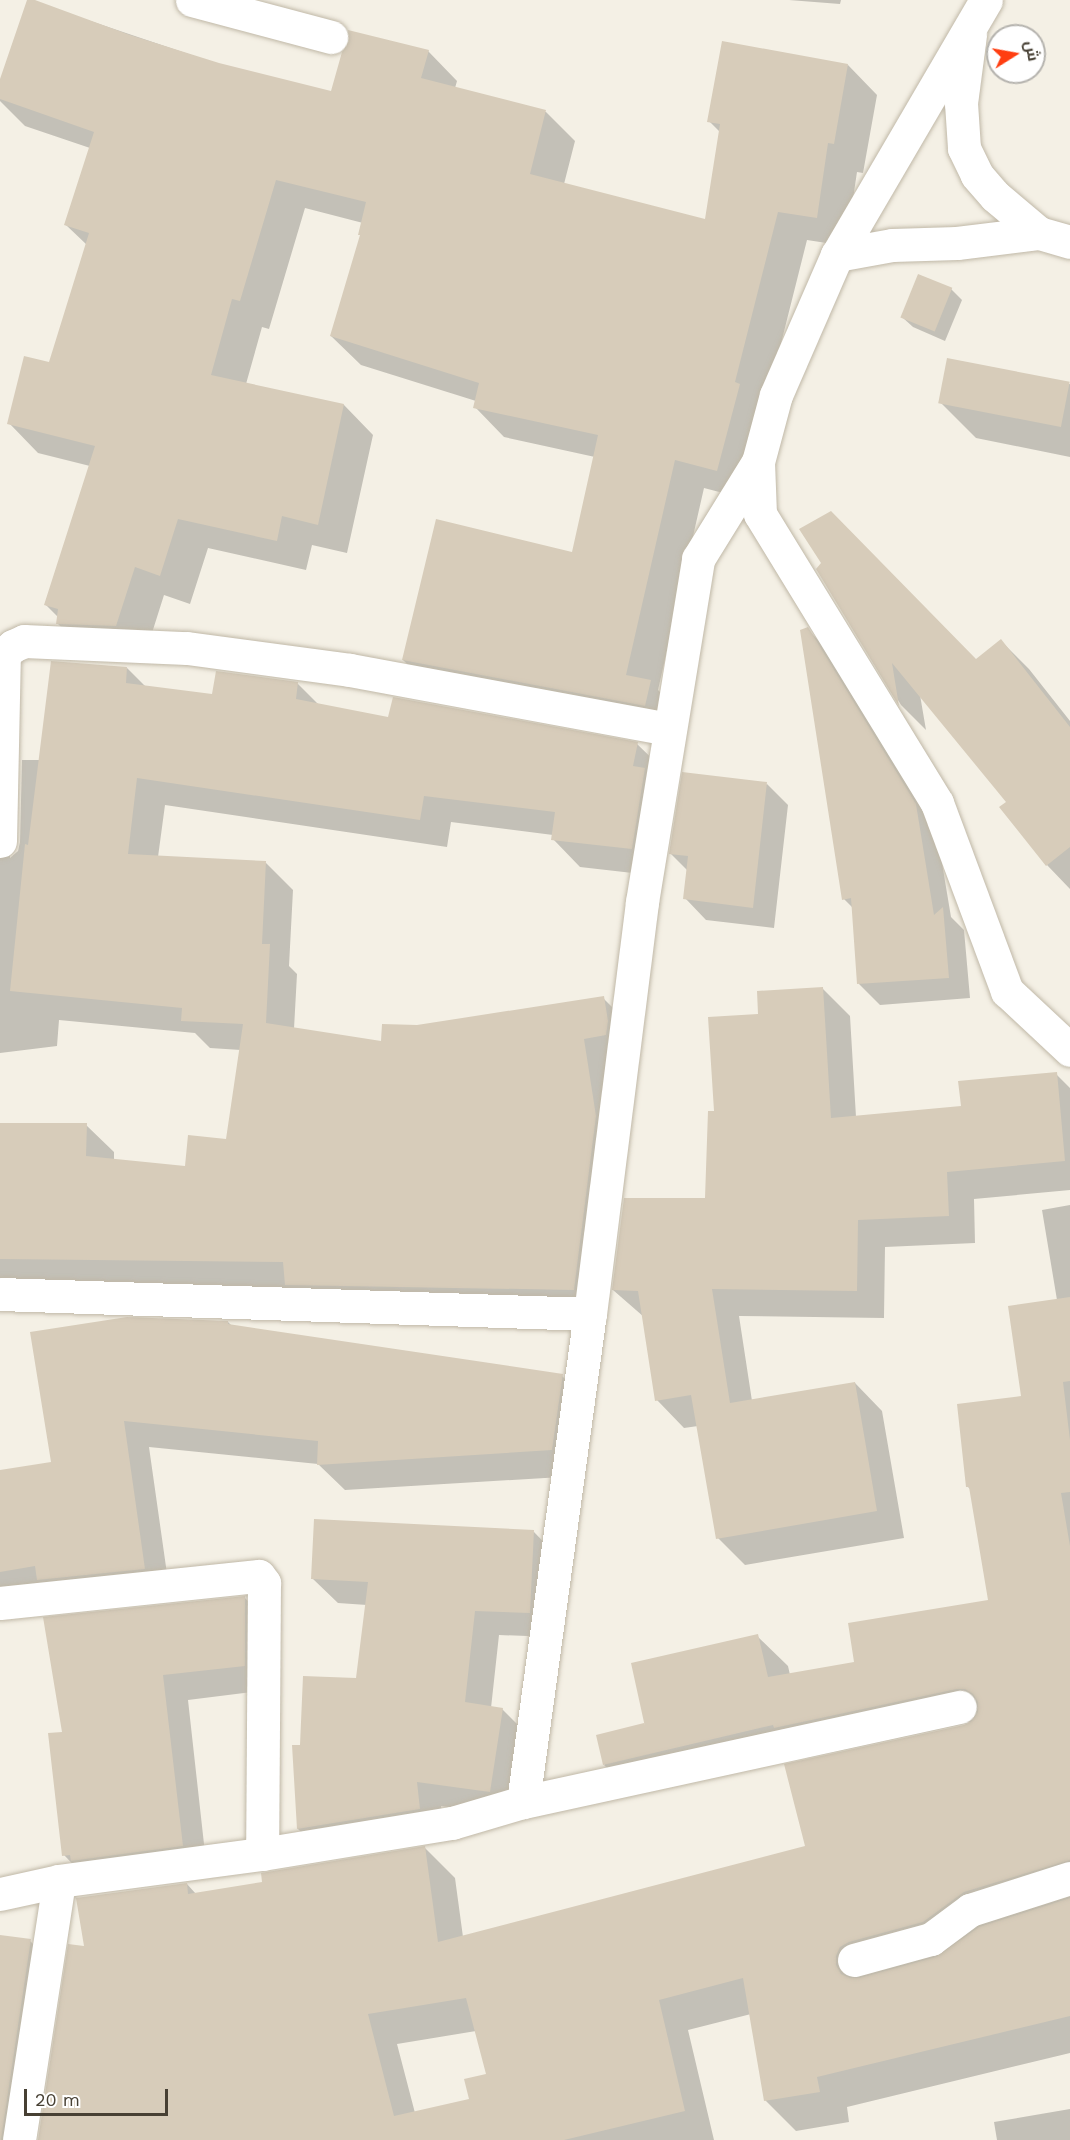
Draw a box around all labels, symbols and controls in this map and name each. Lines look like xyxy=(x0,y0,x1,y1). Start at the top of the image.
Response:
north arrow xyxy=(986,24,1046,84)
text: ش xyxy=(1021,39,1043,63)
scale bar xyxy=(27,2077,171,2115)
text: 20 m xyxy=(35,2089,80,2110)

